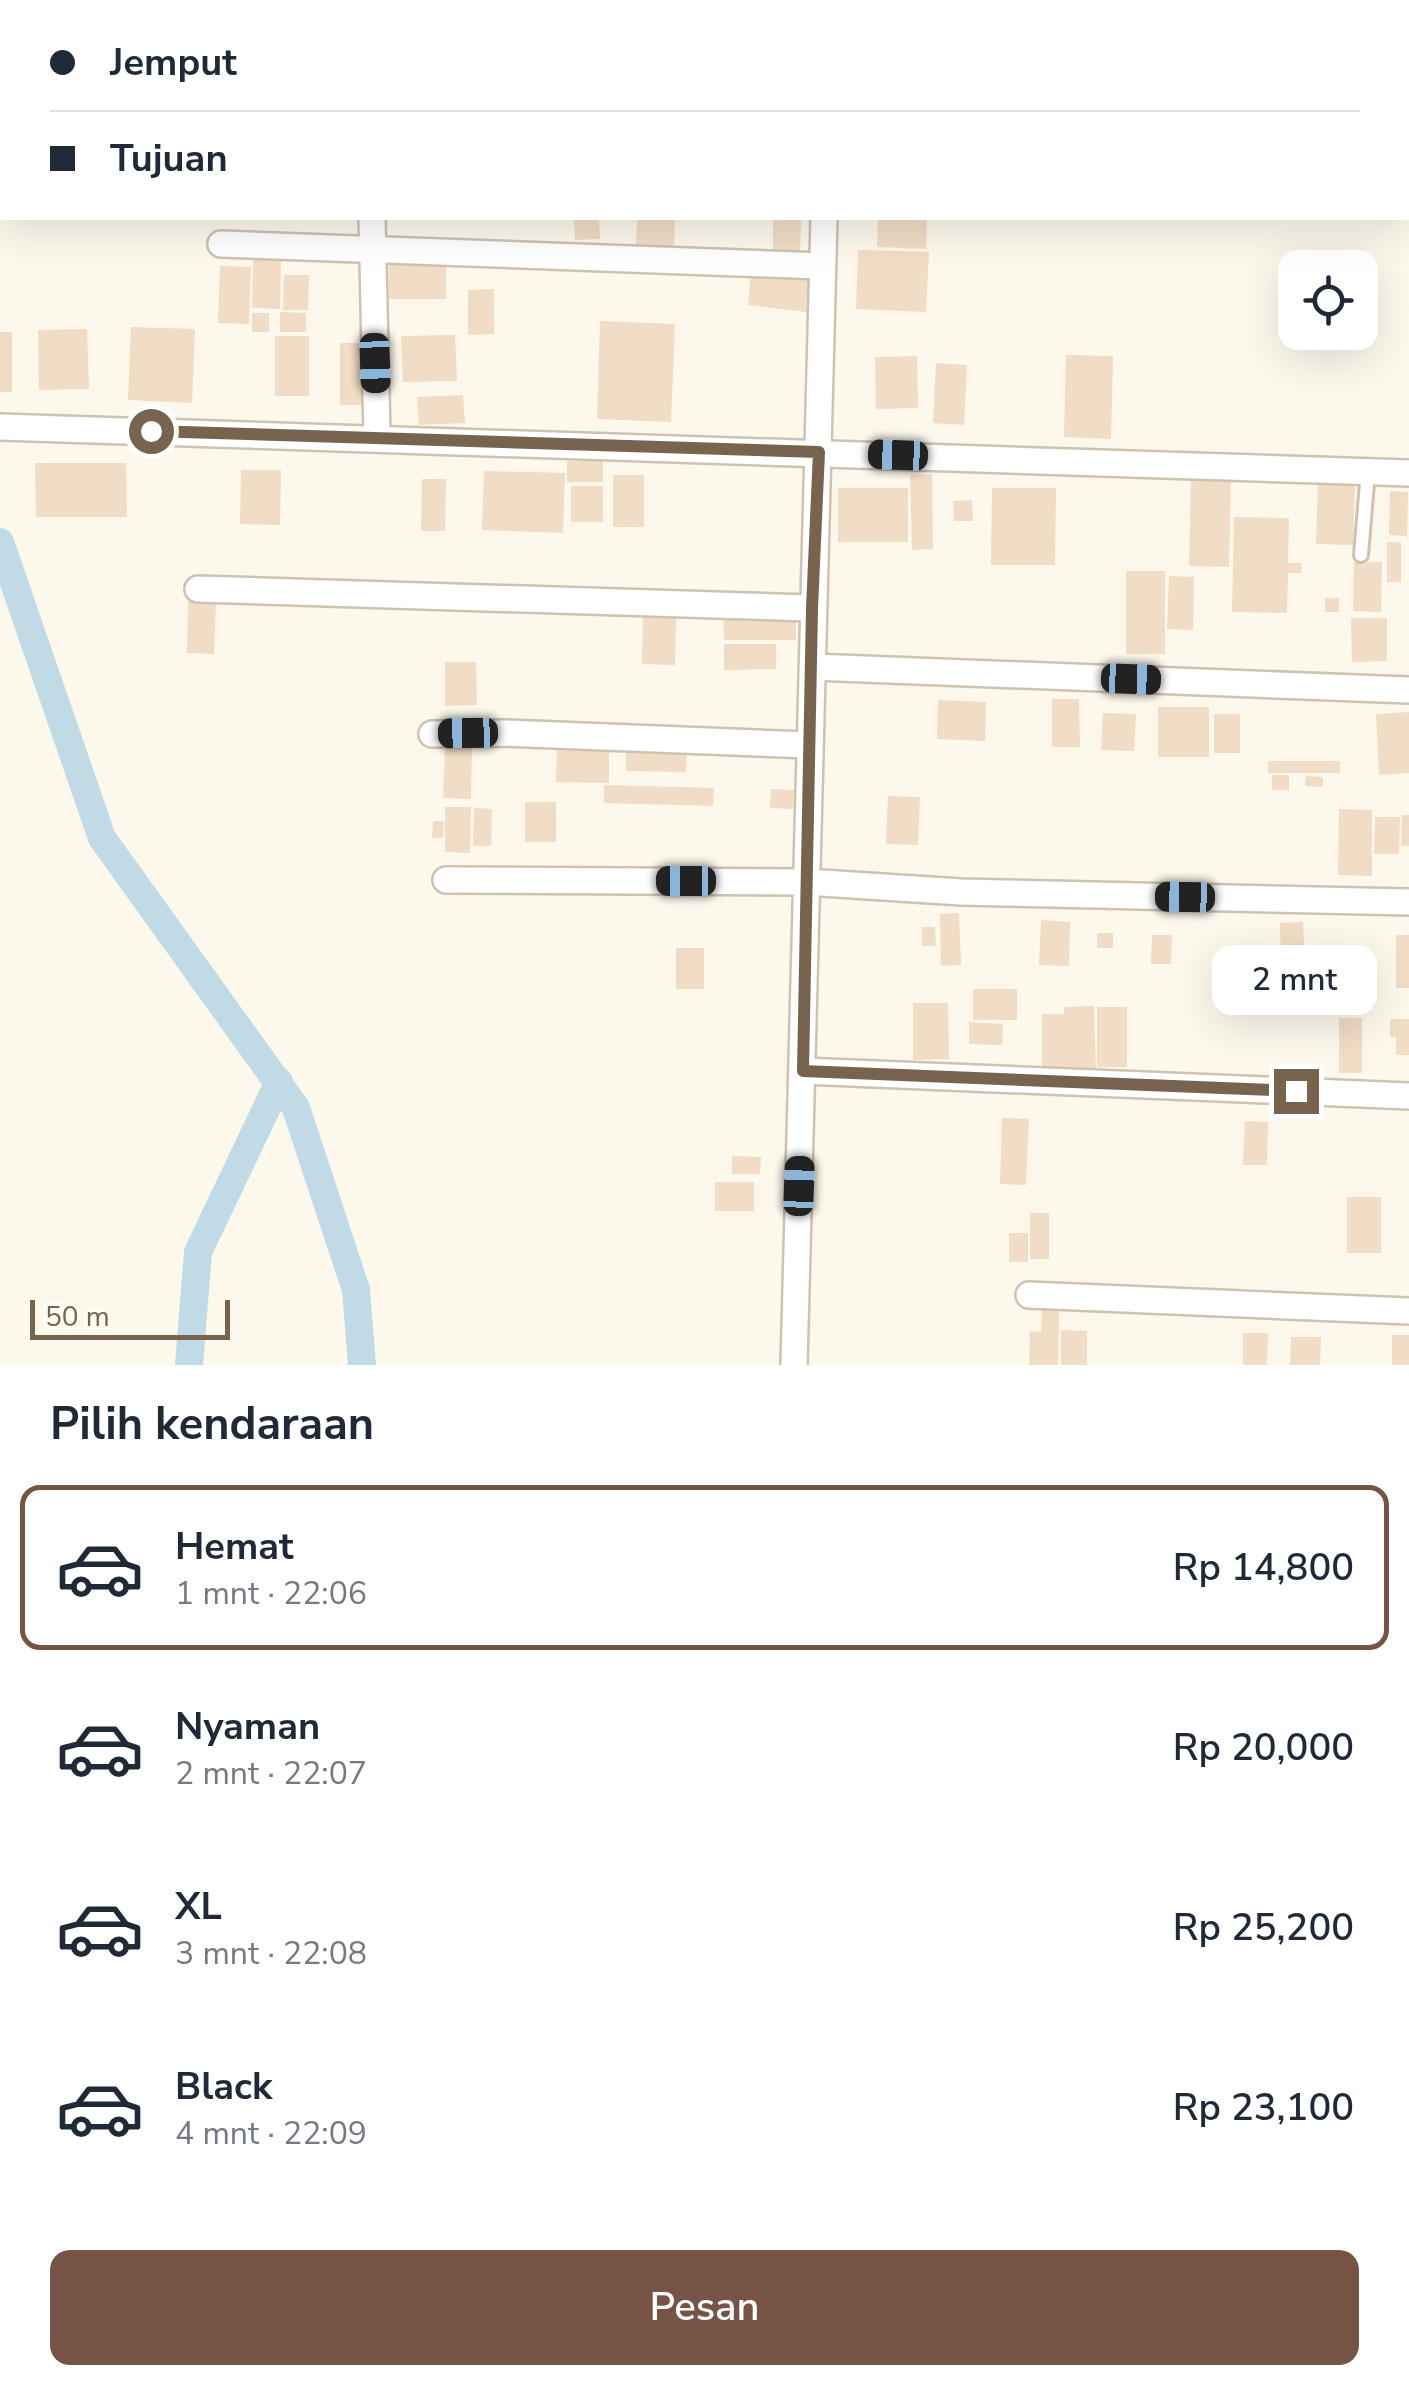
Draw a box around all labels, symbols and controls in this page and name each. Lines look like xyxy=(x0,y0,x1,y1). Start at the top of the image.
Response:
text: Jemput xyxy=(110,37,237,88)
text: Tujuan xyxy=(110,133,228,184)
map controls xyxy=(1278,250,1378,350)
button: locate xyxy=(1278,250,1378,350)
car xyxy=(359,332,391,394)
route start xyxy=(129,409,174,454)
car xyxy=(867,439,929,471)
car xyxy=(1100,663,1162,695)
car xyxy=(438,717,498,749)
car xyxy=(656,866,716,896)
car xyxy=(1155,881,1215,913)
callout: 2 mnt xyxy=(1214,946,1378,1016)
text: 2 mnt xyxy=(1252,958,1337,1001)
route end xyxy=(1274,1069,1319,1114)
car xyxy=(783,1155,815,1217)
scale bar xyxy=(30,1295,230,1340)
text: 50 m xyxy=(45,1298,110,1336)
text: Pilih kendaraan xyxy=(50,1394,374,1455)
text: Hemat xyxy=(175,1521,294,1572)
icon: car xyxy=(55,1523,145,1613)
text: Rp 14,800 xyxy=(1173,1542,1354,1593)
text: 1 mnt · 22:06 xyxy=(175,1572,367,1615)
text: Nyaman xyxy=(175,1701,320,1752)
icon: car xyxy=(55,1703,145,1793)
text: Rp 20,000 xyxy=(1173,1722,1354,1773)
text: 2 mnt · 22:07 xyxy=(175,1752,367,1795)
text: XL xyxy=(175,1881,222,1932)
icon: car xyxy=(55,1883,145,1973)
text: Rp 25,200 xyxy=(1173,1902,1354,1953)
text: 3 mnt · 22:08 xyxy=(175,1932,367,1975)
text: Black xyxy=(175,2061,272,2112)
icon: car xyxy=(55,2063,145,2153)
text: Rp 23,100 xyxy=(1173,2082,1354,2133)
text: 4 mnt · 22:09 xyxy=(175,2112,367,2155)
button: Pesan xyxy=(50,2250,1359,2365)

